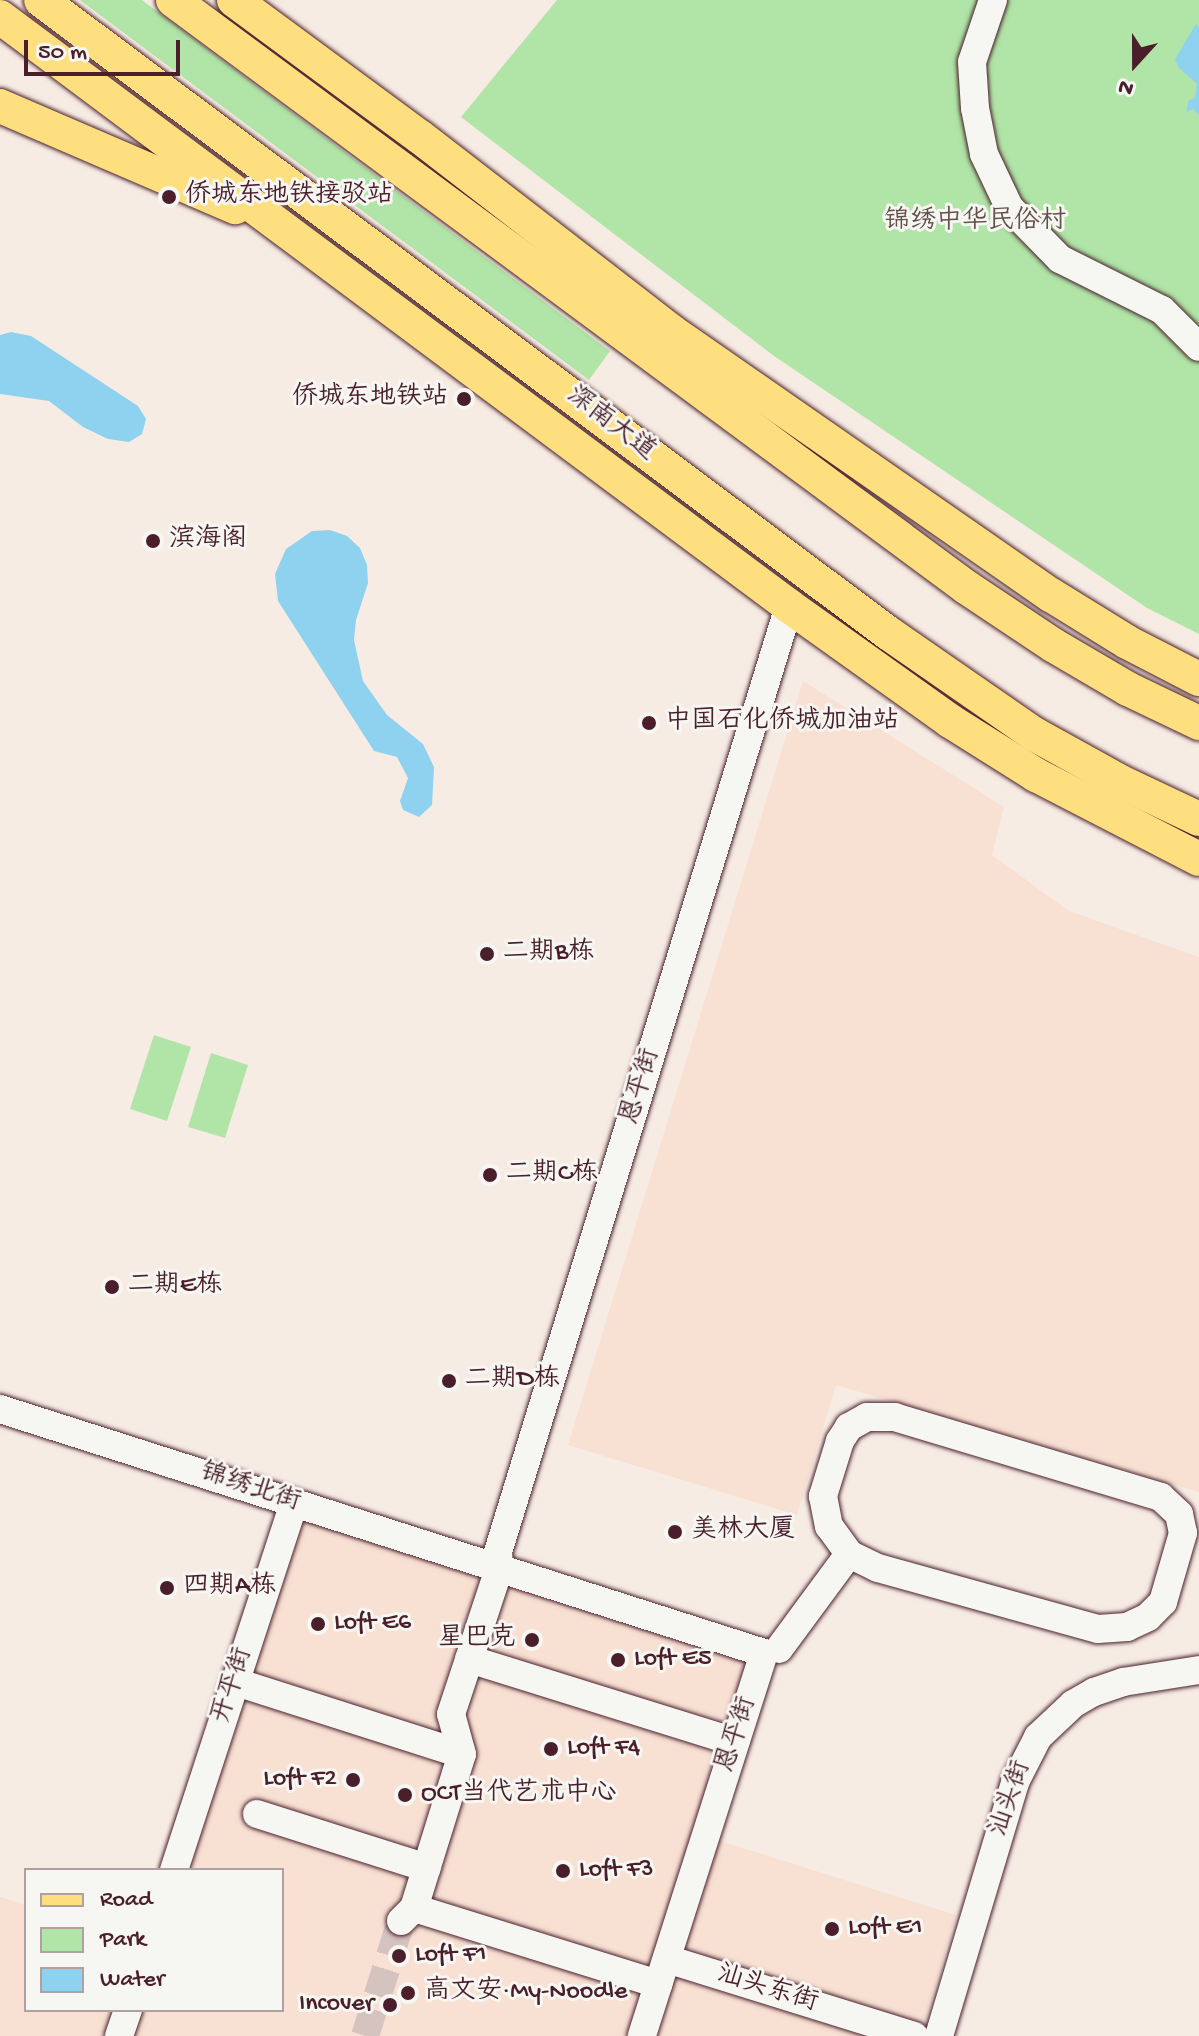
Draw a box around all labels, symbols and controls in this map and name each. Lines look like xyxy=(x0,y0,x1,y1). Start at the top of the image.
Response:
scale bar xyxy=(28,24,184,74)
north arrow xyxy=(1095,24,1175,104)
text: 50 m xyxy=(38,39,87,68)
text: N xyxy=(1115,72,1138,101)
place label: 侨城东地铁接驳站 xyxy=(185,181,393,213)
marker: 侨城东地铁接驳站 xyxy=(160,188,178,206)
park label: 锦绣中华民俗村 xyxy=(884,207,1066,239)
street label: 深南大道 xyxy=(559,381,661,469)
place label: 侨城东地铁站 xyxy=(292,383,448,415)
marker: 侨城东地铁站 xyxy=(455,390,473,408)
place label: 滨海阁 xyxy=(169,525,247,557)
marker: 滨海阁 xyxy=(144,532,162,550)
place label: 中国石化侨城加油站 xyxy=(665,707,899,739)
marker: 中国石化侨城加油站 xyxy=(640,714,658,732)
place label: 二期B栋 xyxy=(503,938,594,970)
marker: 二期B栋 xyxy=(478,945,496,963)
street label: 恩平街 xyxy=(616,1045,668,1129)
place label: 二期C栋 xyxy=(506,1159,598,1191)
marker: 二期C栋 xyxy=(481,1166,499,1184)
place label: 二期E栋 xyxy=(128,1271,222,1303)
marker: 二期E栋 xyxy=(103,1278,121,1296)
place label: 二期D栋 xyxy=(465,1365,560,1397)
marker: 二期D栋 xyxy=(440,1372,458,1390)
street label: 锦绣北街 xyxy=(196,1458,304,1520)
place label: 美林大厦 xyxy=(691,1516,795,1548)
marker: 美林大厦 xyxy=(666,1523,684,1541)
place label: 四期A栋 xyxy=(183,1572,276,1604)
marker: 四期A栋 xyxy=(158,1579,176,1597)
place label: Loft E6 xyxy=(334,1608,411,1640)
marker: Loft E6 xyxy=(309,1615,327,1633)
place label: 星巴克 xyxy=(438,1624,516,1656)
marker: 星巴克 xyxy=(523,1631,541,1649)
street label: 开平街 xyxy=(207,1644,261,1728)
place label: Loft E5 xyxy=(634,1644,712,1676)
marker: Loft E5 xyxy=(609,1651,627,1669)
street label: 恩平街 xyxy=(711,1693,765,1777)
place label: Loft F4 xyxy=(567,1733,640,1765)
marker: Loft F4 xyxy=(542,1740,560,1758)
street label: 汕头街 xyxy=(985,1757,1039,1841)
place label: Loft F2 xyxy=(263,1764,337,1796)
marker: Loft F2 xyxy=(344,1771,362,1789)
place label: OCT当代艺术中心 xyxy=(421,1779,617,1811)
marker: OCT当代艺术中心 xyxy=(396,1786,414,1804)
place label: Loft F3 xyxy=(579,1855,654,1887)
marker: Loft F3 xyxy=(554,1862,572,1880)
legend xyxy=(24,1868,284,2012)
text: Road xyxy=(100,1886,152,1915)
place label: Loft E1 xyxy=(848,1913,922,1945)
marker: Loft E1 xyxy=(823,1920,841,1938)
text: Park xyxy=(100,1926,146,1955)
place label: Loft F1 xyxy=(415,1940,487,1972)
marker: Loft F1 xyxy=(390,1947,408,1965)
street label: 汕头东街 xyxy=(713,1960,821,2020)
text: Water xyxy=(100,1966,164,1995)
place label: 高文安·My-Noodle xyxy=(424,1977,628,2009)
marker: 高文安·My-Noodle xyxy=(399,1984,417,2002)
place label: Incover xyxy=(299,1989,374,2021)
marker: Incover xyxy=(381,1996,399,2014)

